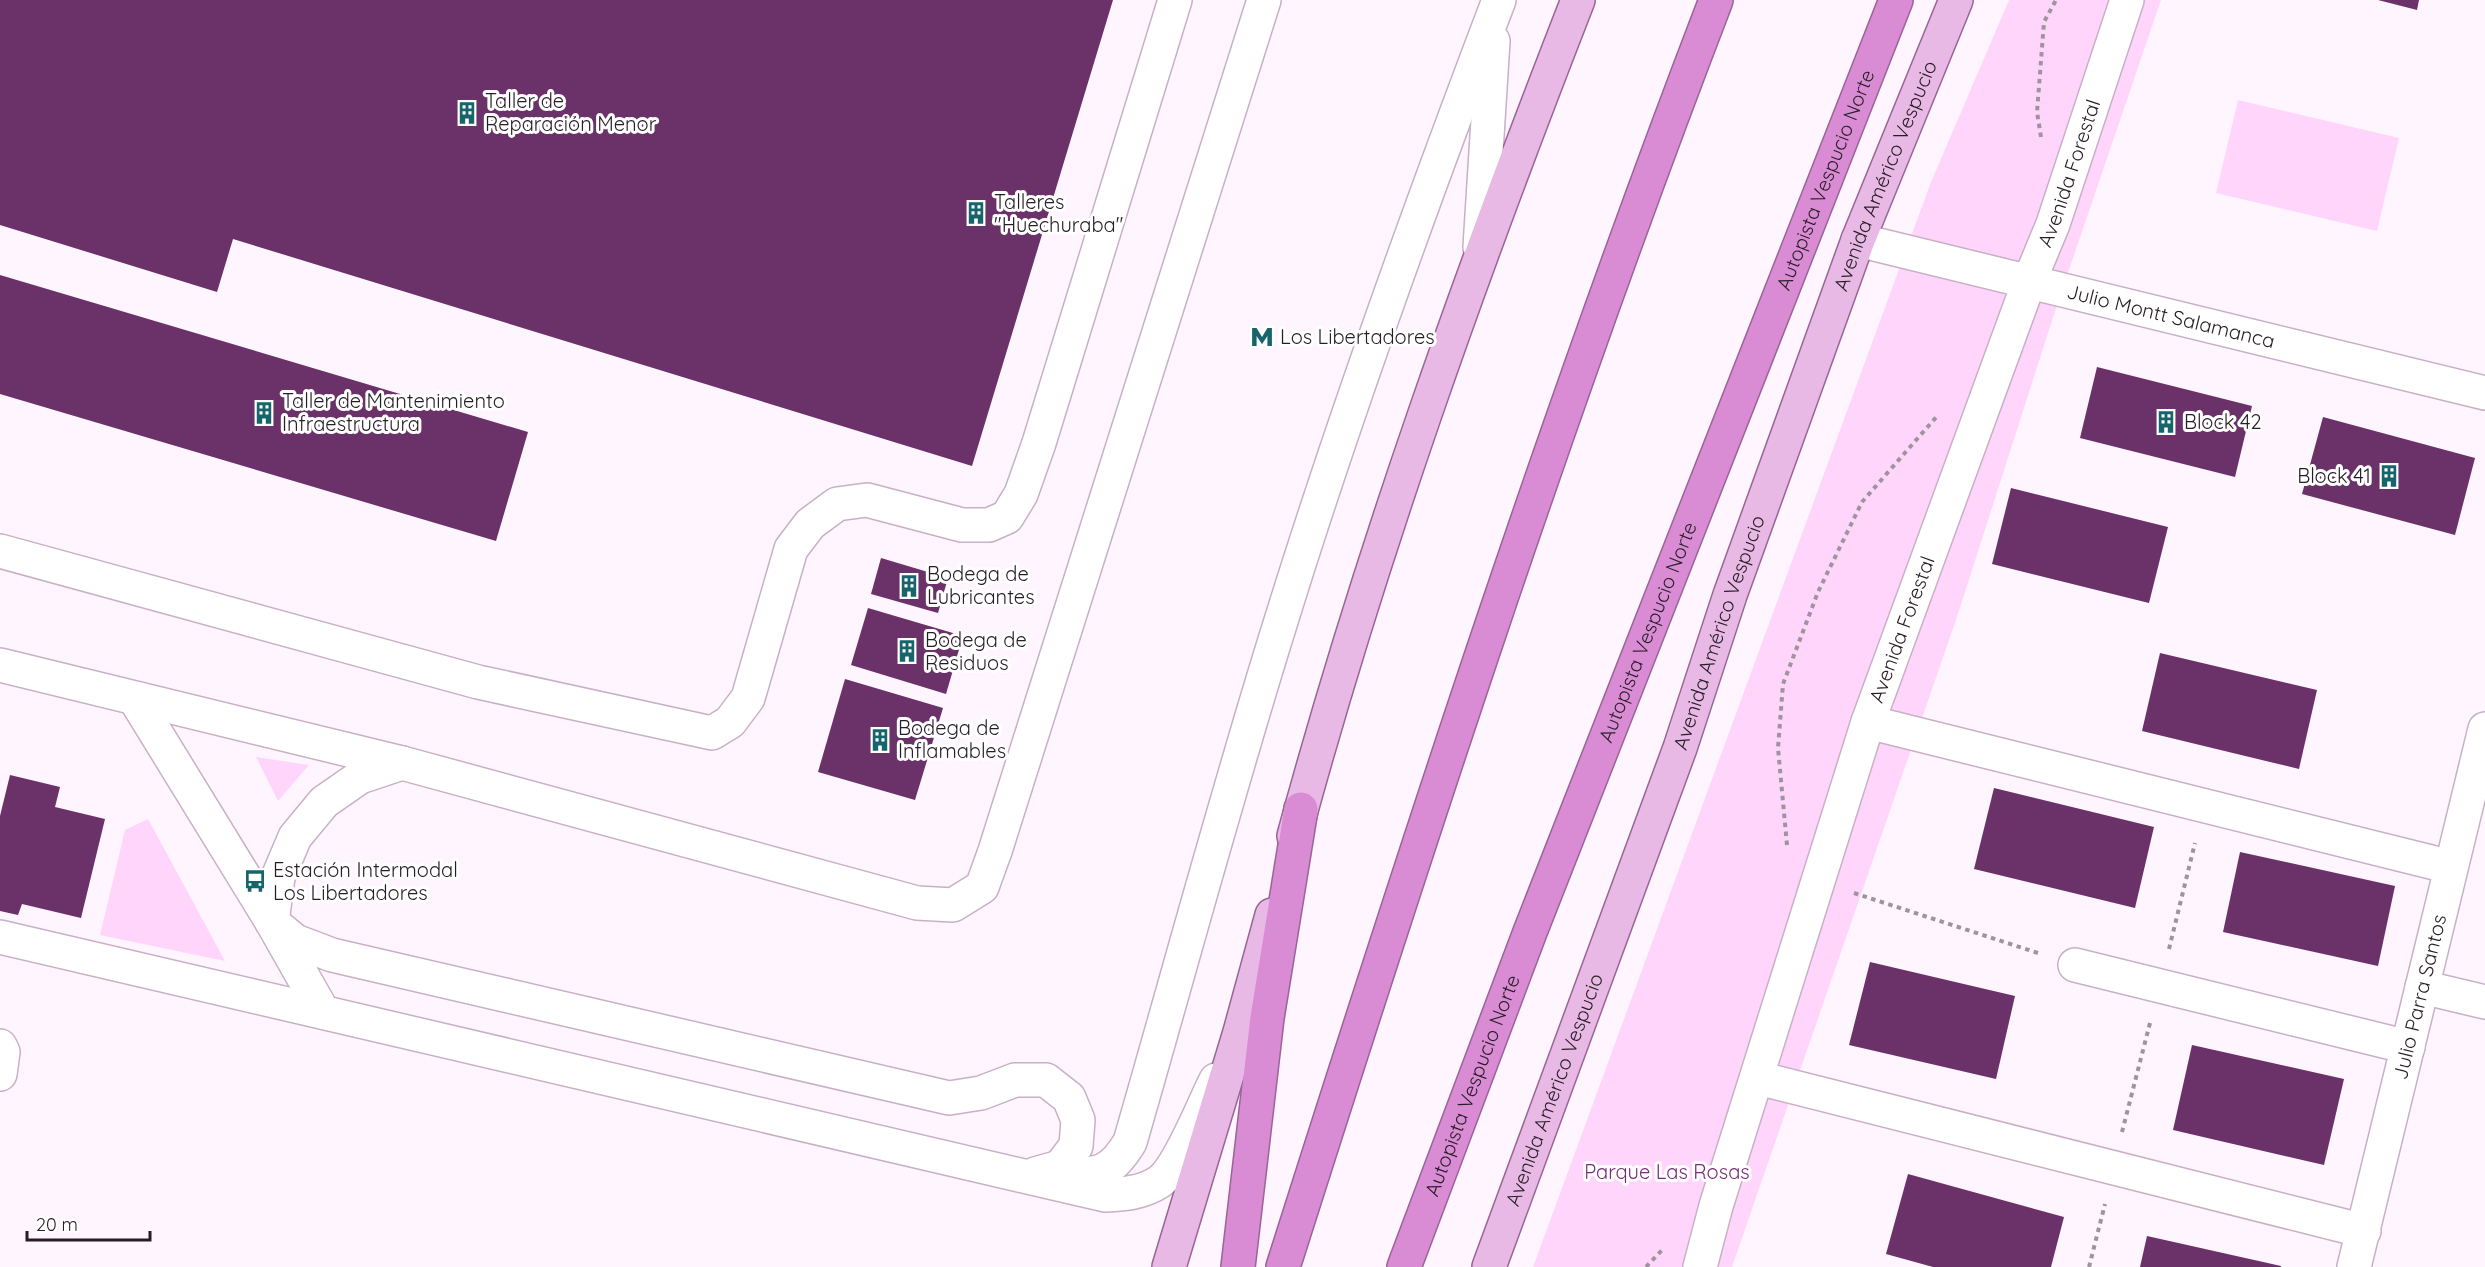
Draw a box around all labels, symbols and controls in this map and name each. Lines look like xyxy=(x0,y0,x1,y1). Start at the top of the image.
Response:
street label: Avenida Américo Vespucio xyxy=(1828,57,1942,294)
street label: Autopista Vespucio Norte xyxy=(1770,66,1879,293)
place label: Taller de Reparación Menor xyxy=(485,88,657,136)
street label: Avenida Forestal xyxy=(2032,96,2105,251)
building icon: Taller de Reparación Menor xyxy=(454,100,480,126)
place label: Talleres "Huechuraba" xyxy=(994,189,1123,237)
building icon: Talleres "Huechuraba" xyxy=(963,200,989,226)
street label: Julio Montt Salamanca xyxy=(2064,278,2277,353)
metro station icon: Los Libertadores xyxy=(1249,324,1275,350)
place label: Los Libertadores xyxy=(1280,324,1435,349)
place label: Taller de Mantenimiento Infraestructura xyxy=(282,388,505,436)
building icon: Taller de Mantenimiento Infraestructura xyxy=(251,400,277,426)
building icon: Block 42 xyxy=(2153,409,2179,435)
place label: Block 42 xyxy=(2184,409,2262,434)
place label: Block 41 xyxy=(2297,463,2371,488)
building icon: Block 41 xyxy=(2376,463,2402,489)
street label: Avenida Américo Vespucio xyxy=(1667,512,1770,753)
street label: Autopista Vespucio Norte xyxy=(1593,518,1702,746)
street label: Avenida Forestal xyxy=(1863,552,1940,706)
place label: Bodega de Lubricantes xyxy=(927,561,1035,609)
building icon: Bodega de Lubricantes xyxy=(896,573,922,599)
place label: Bodega de Residuos xyxy=(925,627,1027,675)
building icon: Bodega de Residuos xyxy=(894,638,920,664)
place label: Bodega de Inflamables xyxy=(898,715,1006,763)
building icon: Bodega de Inflamables xyxy=(867,727,893,753)
place label: Estación Intermodal Los Libertadores xyxy=(273,857,458,905)
bus stop icon: Estación Intermodal Los Libertadores xyxy=(242,868,268,894)
street label: Julio Parra Santos xyxy=(2387,912,2451,1082)
street label: Avenida Américo Vespucio xyxy=(1500,970,1608,1209)
street label: Autopista Vespucio Norte xyxy=(1419,971,1525,1199)
park label: Parque Las Rosas xyxy=(1584,1159,1750,1184)
scale bar xyxy=(27,1204,150,1242)
text: 20 m xyxy=(36,1213,78,1236)

